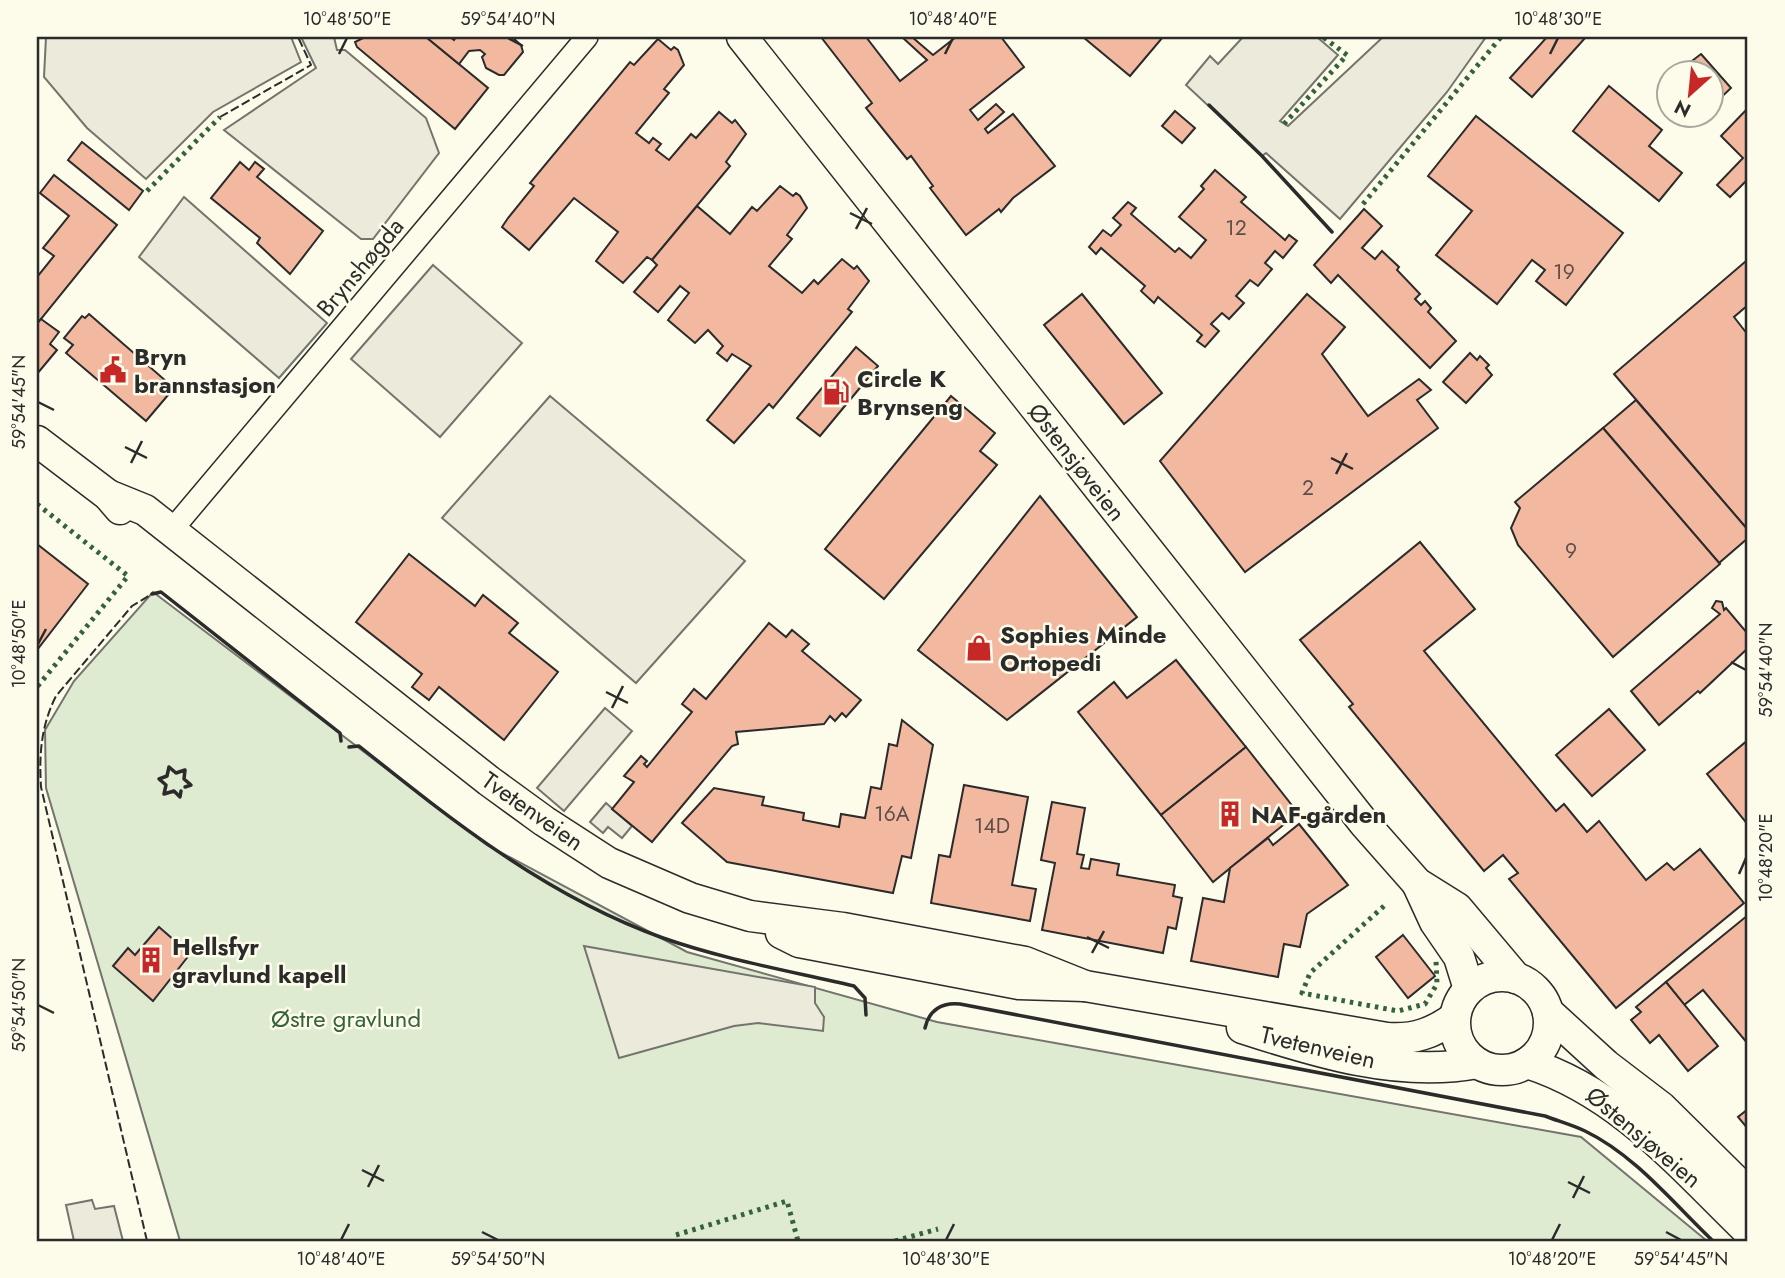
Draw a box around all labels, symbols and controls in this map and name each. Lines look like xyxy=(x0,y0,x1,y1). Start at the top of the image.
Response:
text: 10°48'50"E xyxy=(303,6,391,32)
text: 59°54'40"N xyxy=(461,6,555,32)
text: 10°48'40"E xyxy=(909,6,997,32)
text: 10°48'30"E xyxy=(1514,6,1602,32)
north arrow xyxy=(1656,60,1726,130)
text: N xyxy=(1670,93,1695,124)
street label: Brynshøgda xyxy=(308,210,412,324)
house number: 12 xyxy=(1225,213,1247,243)
house number: 19 xyxy=(1553,257,1575,287)
place label: Bryn brannstasjon xyxy=(134,339,276,402)
text: 59°54'45"N xyxy=(6,355,32,449)
public building icon: Bryn brannstasjon xyxy=(98,355,128,385)
place label: Circle K Brynseng xyxy=(857,361,963,424)
fuel station icon: Circle K Brynseng xyxy=(821,377,851,407)
street label: Østensjøveien xyxy=(1020,395,1134,529)
house number: 2 xyxy=(1302,473,1314,503)
house number: 9 xyxy=(1565,536,1577,566)
text: 10°48'50"E xyxy=(6,600,32,688)
place label: Sophies Minde Ortopedi xyxy=(1000,617,1167,680)
text: 59°54'40"N xyxy=(1753,623,1779,717)
shop icon: Sophies Minde Ortopedi xyxy=(964,633,994,663)
street label: Tvetenveien xyxy=(475,763,591,859)
place label: NAF-gården xyxy=(1251,797,1386,832)
house number: 16A xyxy=(874,799,910,829)
building icon: NAF-gården xyxy=(1215,799,1245,829)
house number: 14D xyxy=(974,811,1010,841)
text: 10°48'20"E xyxy=(1753,814,1779,902)
place label: Hellsfyr gravlund kapell xyxy=(172,929,346,992)
building icon: Hellsfyr gravlund kapell xyxy=(136,945,166,975)
text: 59°54'50"N xyxy=(6,958,32,1052)
park label: Østre gravlund xyxy=(271,1001,421,1036)
street label: Tvetenveien xyxy=(1257,1017,1379,1077)
street label: Østensjøveien xyxy=(1579,1078,1709,1196)
text: 10°48'40"E xyxy=(297,1246,385,1272)
text: 59°54'50"N xyxy=(451,1246,545,1272)
text: 10°48'30"E xyxy=(902,1246,990,1272)
text: 10°48'20"E xyxy=(1508,1246,1596,1272)
text: 59°54'45"N xyxy=(1634,1246,1728,1272)

